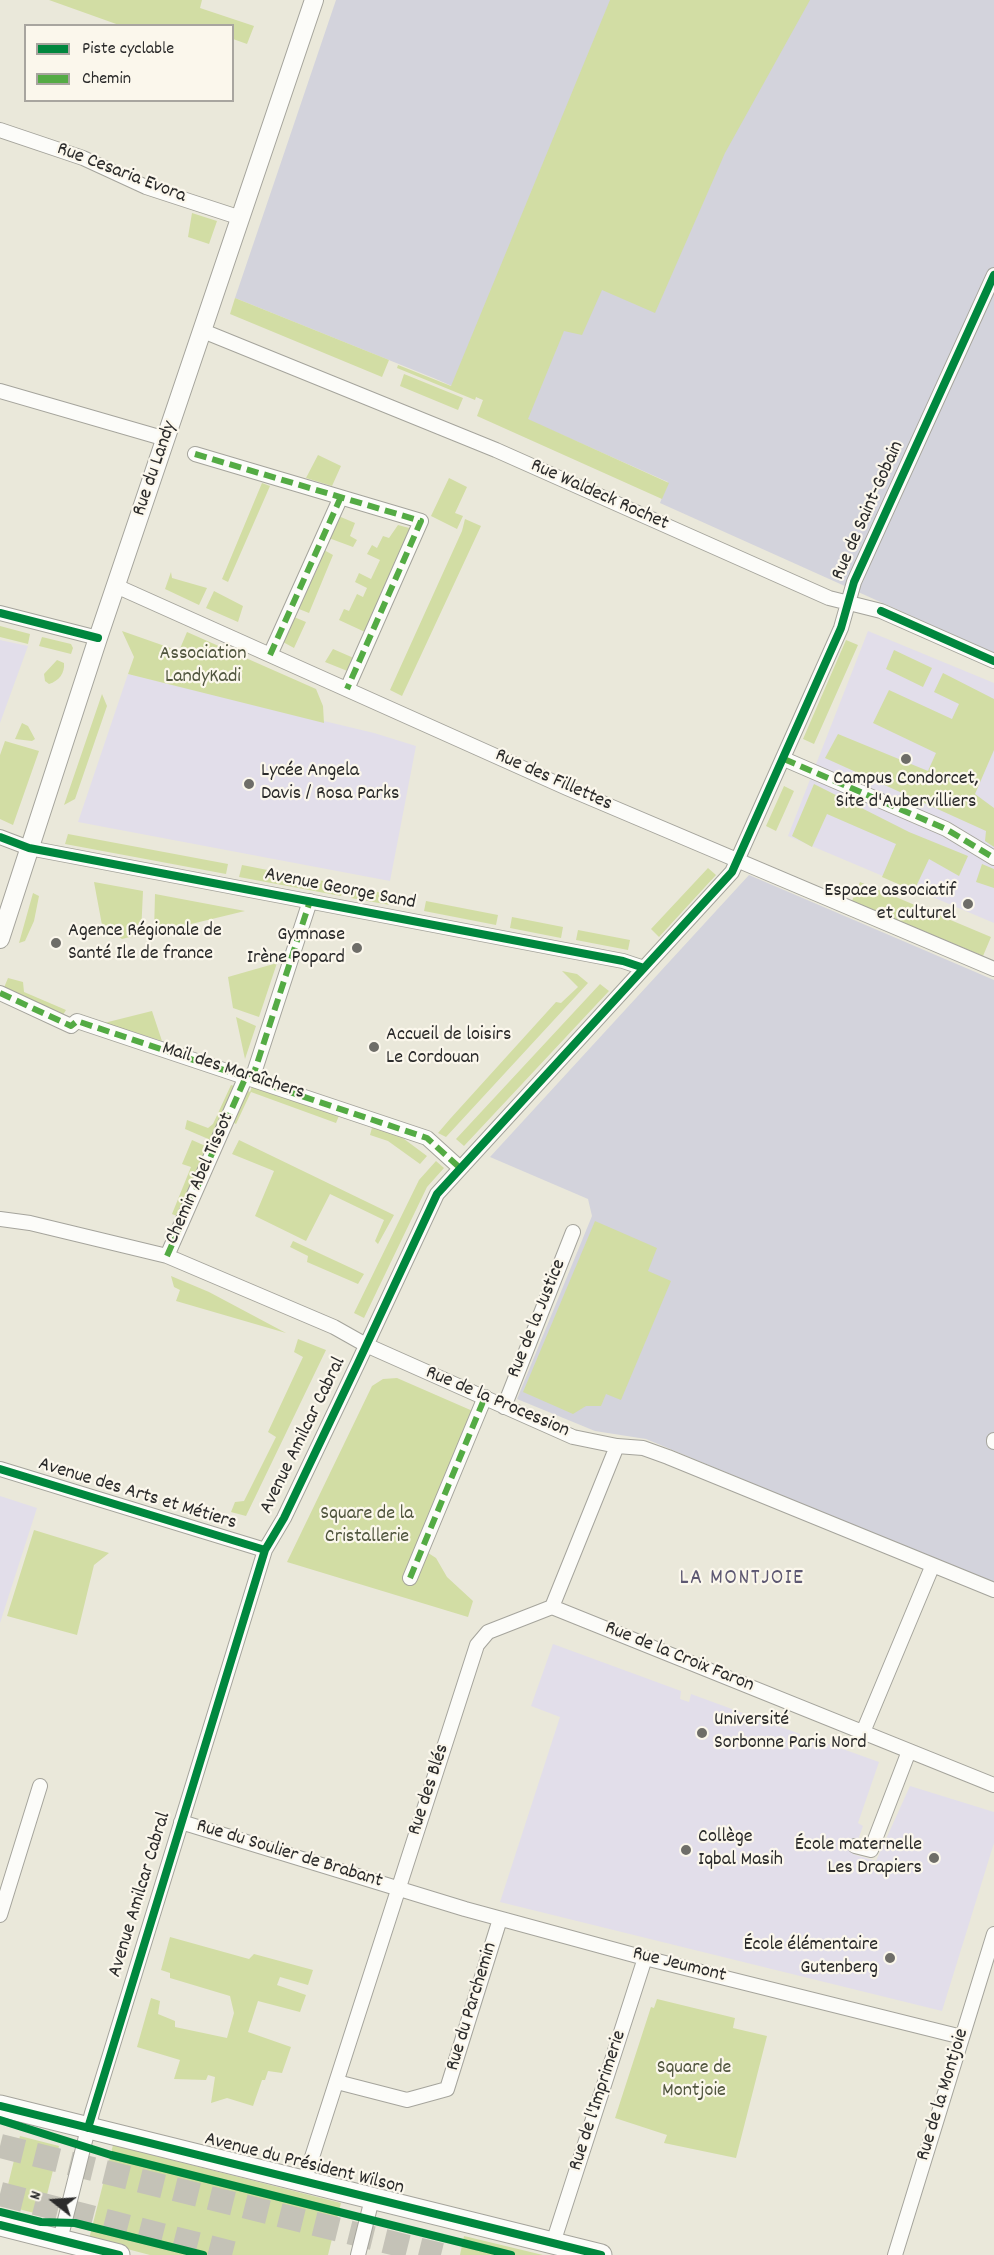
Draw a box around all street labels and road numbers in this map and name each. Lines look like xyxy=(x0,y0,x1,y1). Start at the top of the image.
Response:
street label: Rue Cesaria Evora xyxy=(53,138,189,210)
street label: Rue du Landy xyxy=(129,418,183,520)
street label: Rue de Saint-Gobain xyxy=(828,438,910,584)
street label: Rue Waldeck Rochet xyxy=(526,455,672,537)
street label: Rue des Fillettes xyxy=(491,744,615,818)
street label: Avenue George Sand xyxy=(262,864,418,916)
street label: Mail des Maraîchers xyxy=(159,1038,307,1106)
street label: Chemin Abel Tissot xyxy=(161,1109,241,1249)
street label: Rue de la Justice xyxy=(503,1256,573,1382)
street label: Avenue Amilcar Cabral xyxy=(256,1354,352,1518)
street label: Rue de la Procession xyxy=(421,1362,573,1444)
street label: Avenue des Arts et Métiers xyxy=(35,1453,239,1537)
street label: Rue de la Croix Faron xyxy=(601,1617,757,1699)
street label: Rue des Blés xyxy=(404,1741,456,1839)
street label: Avenue Amilcar Cabral xyxy=(104,1810,178,1980)
street label: Rue du Soulier de Brabant xyxy=(193,1815,385,1895)
street label: Rue du Parchemin xyxy=(442,1940,504,2074)
street label: Rue Jeumont xyxy=(630,1943,728,1989)
street label: Rue de la Montjoie xyxy=(912,2026,976,2164)
street label: Rue de l'Imprimerie xyxy=(565,2028,633,2174)
street label: Avenue du Président Wilson xyxy=(202,2129,406,2201)

